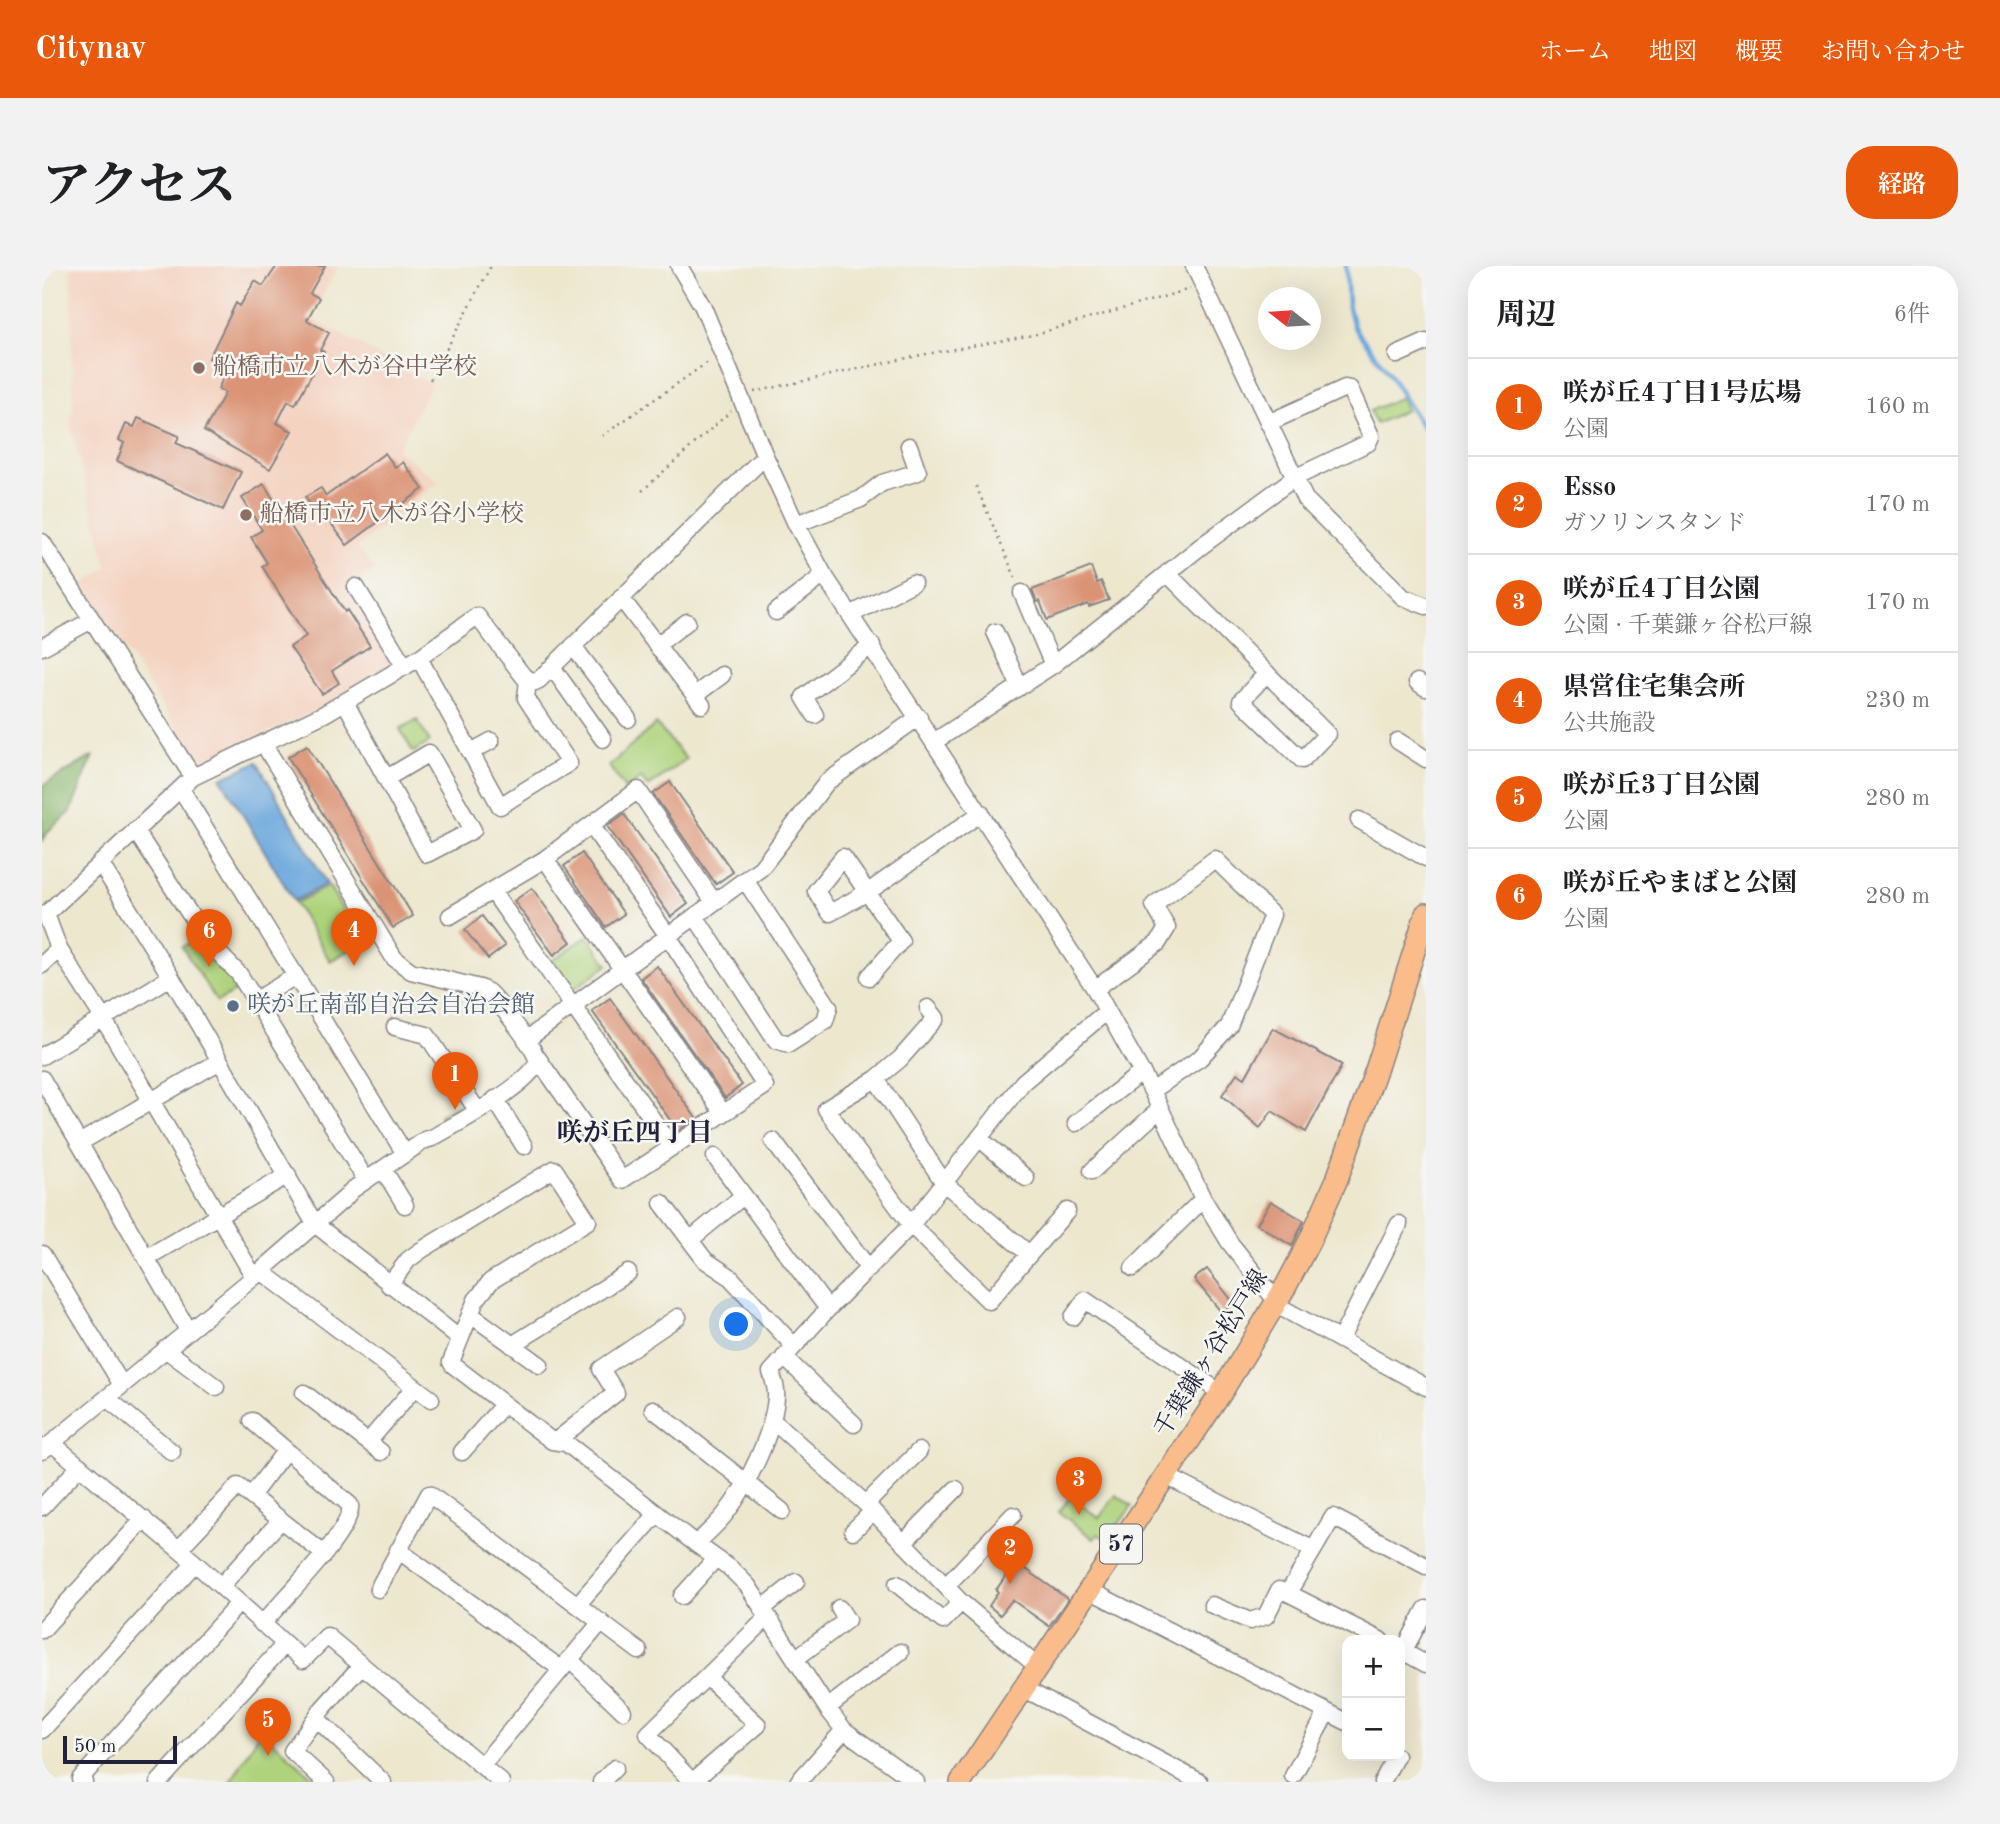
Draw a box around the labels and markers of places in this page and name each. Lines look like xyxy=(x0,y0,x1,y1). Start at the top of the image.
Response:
place label: 船橋市立八木が谷中学校 xyxy=(213,353,477,380)
marker: 船橋市立八木が谷中学校 xyxy=(191,360,207,376)
place label: 船橋市立八木が谷小学校 xyxy=(260,500,524,527)
marker: 船橋市立八木が谷小学校 xyxy=(238,507,254,523)
pin: 4 xyxy=(331,908,377,966)
pin: 6 xyxy=(186,909,232,967)
place label: 咲が丘南部自治会自治会館 xyxy=(247,991,535,1018)
marker: 咲が丘南部自治会自治会館 xyxy=(225,998,241,1014)
pin: 1 xyxy=(432,1052,478,1110)
pin: 3 xyxy=(1056,1457,1102,1515)
pin: 2 xyxy=(987,1526,1033,1584)
pin: 5 xyxy=(245,1698,291,1756)

